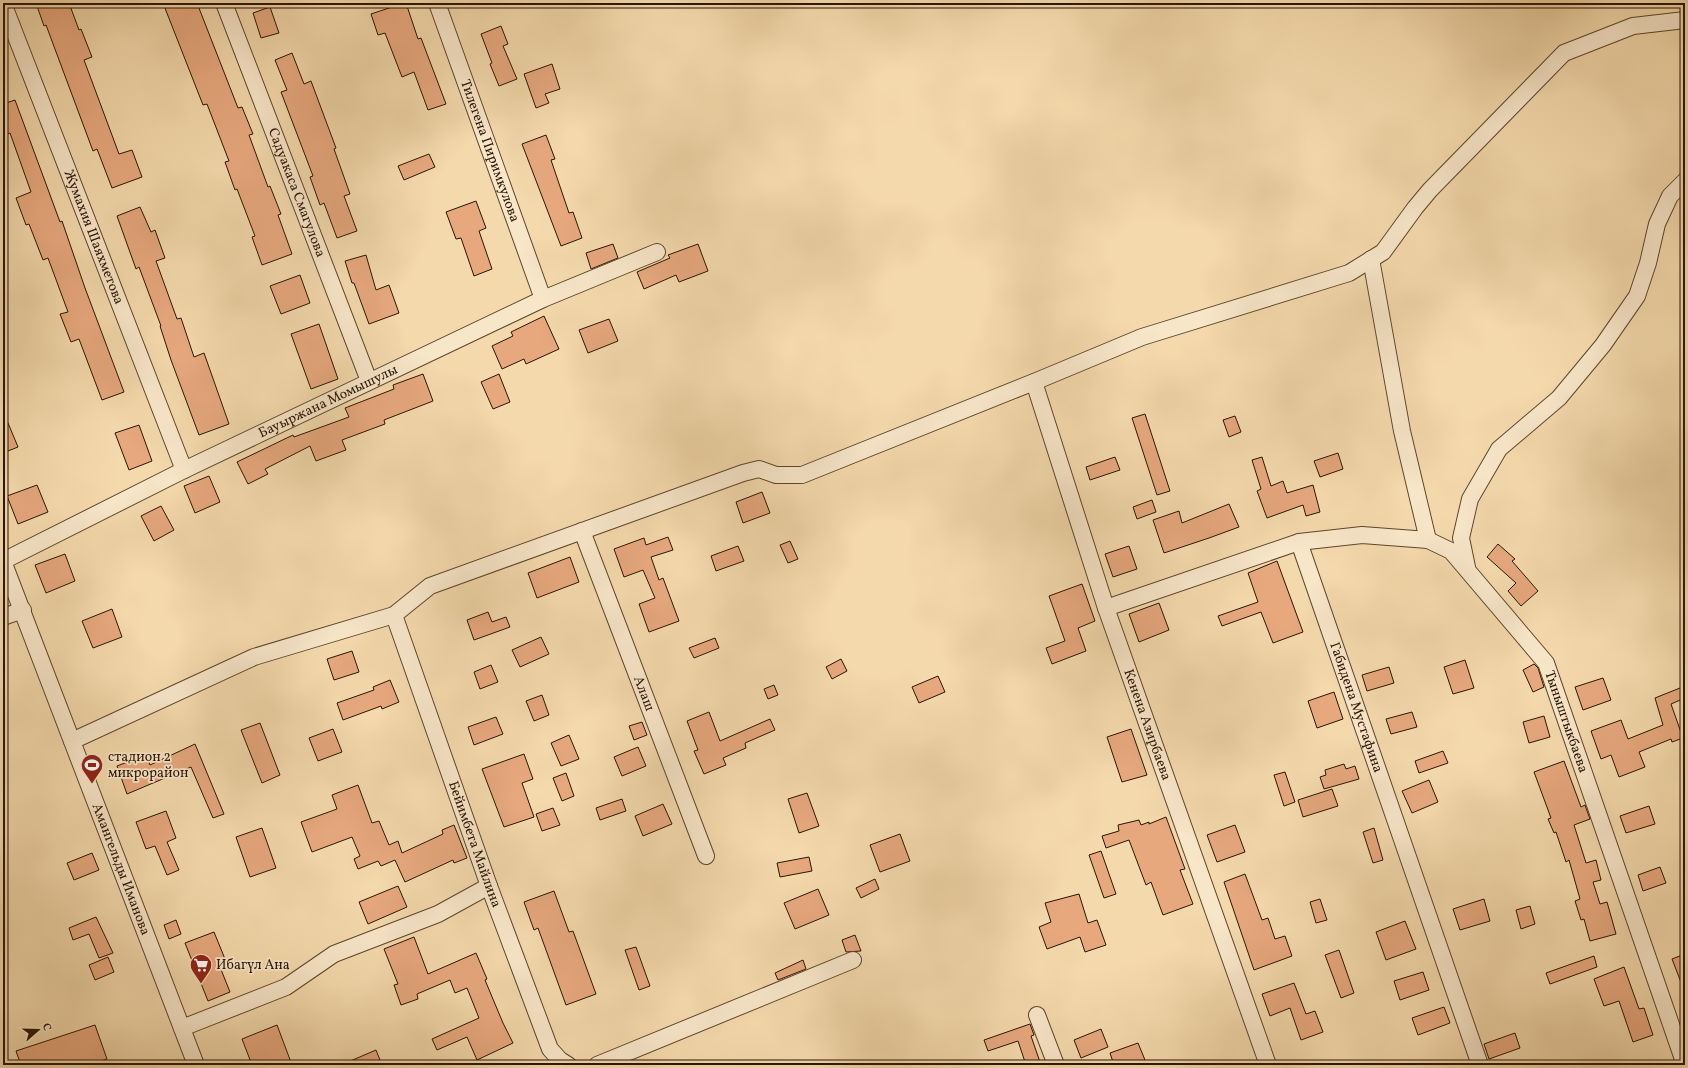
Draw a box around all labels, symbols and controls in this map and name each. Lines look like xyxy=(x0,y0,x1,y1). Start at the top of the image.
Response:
street label: Тилегена Пиримкулова xyxy=(456,77,524,225)
street label: Садуакаса Смагулова xyxy=(263,125,330,260)
street label: Жумахия Шаяхметова xyxy=(59,167,128,307)
street label: Бауыржана Момышулы xyxy=(255,360,401,443)
street label: Габидена Мустафина xyxy=(1325,640,1388,775)
street label: Кенена Азирбаева xyxy=(1119,667,1176,783)
street label: Тыныштыкбаева xyxy=(1540,668,1593,775)
street label: Алаш xyxy=(629,673,659,714)
place label: стадион 2 микрорайон xyxy=(108,748,189,783)
sports icon: стадион 2 микрорайон xyxy=(79,752,105,785)
street label: Бейимбета Майлина xyxy=(443,778,506,910)
street label: Амангельды Иманова xyxy=(87,800,155,938)
supermarket icon: Ибагүл Ана xyxy=(188,952,214,985)
place label: Ибагүл Ана xyxy=(216,956,290,975)
north arrow xyxy=(18,1010,58,1050)
text: С xyxy=(38,1021,54,1033)

